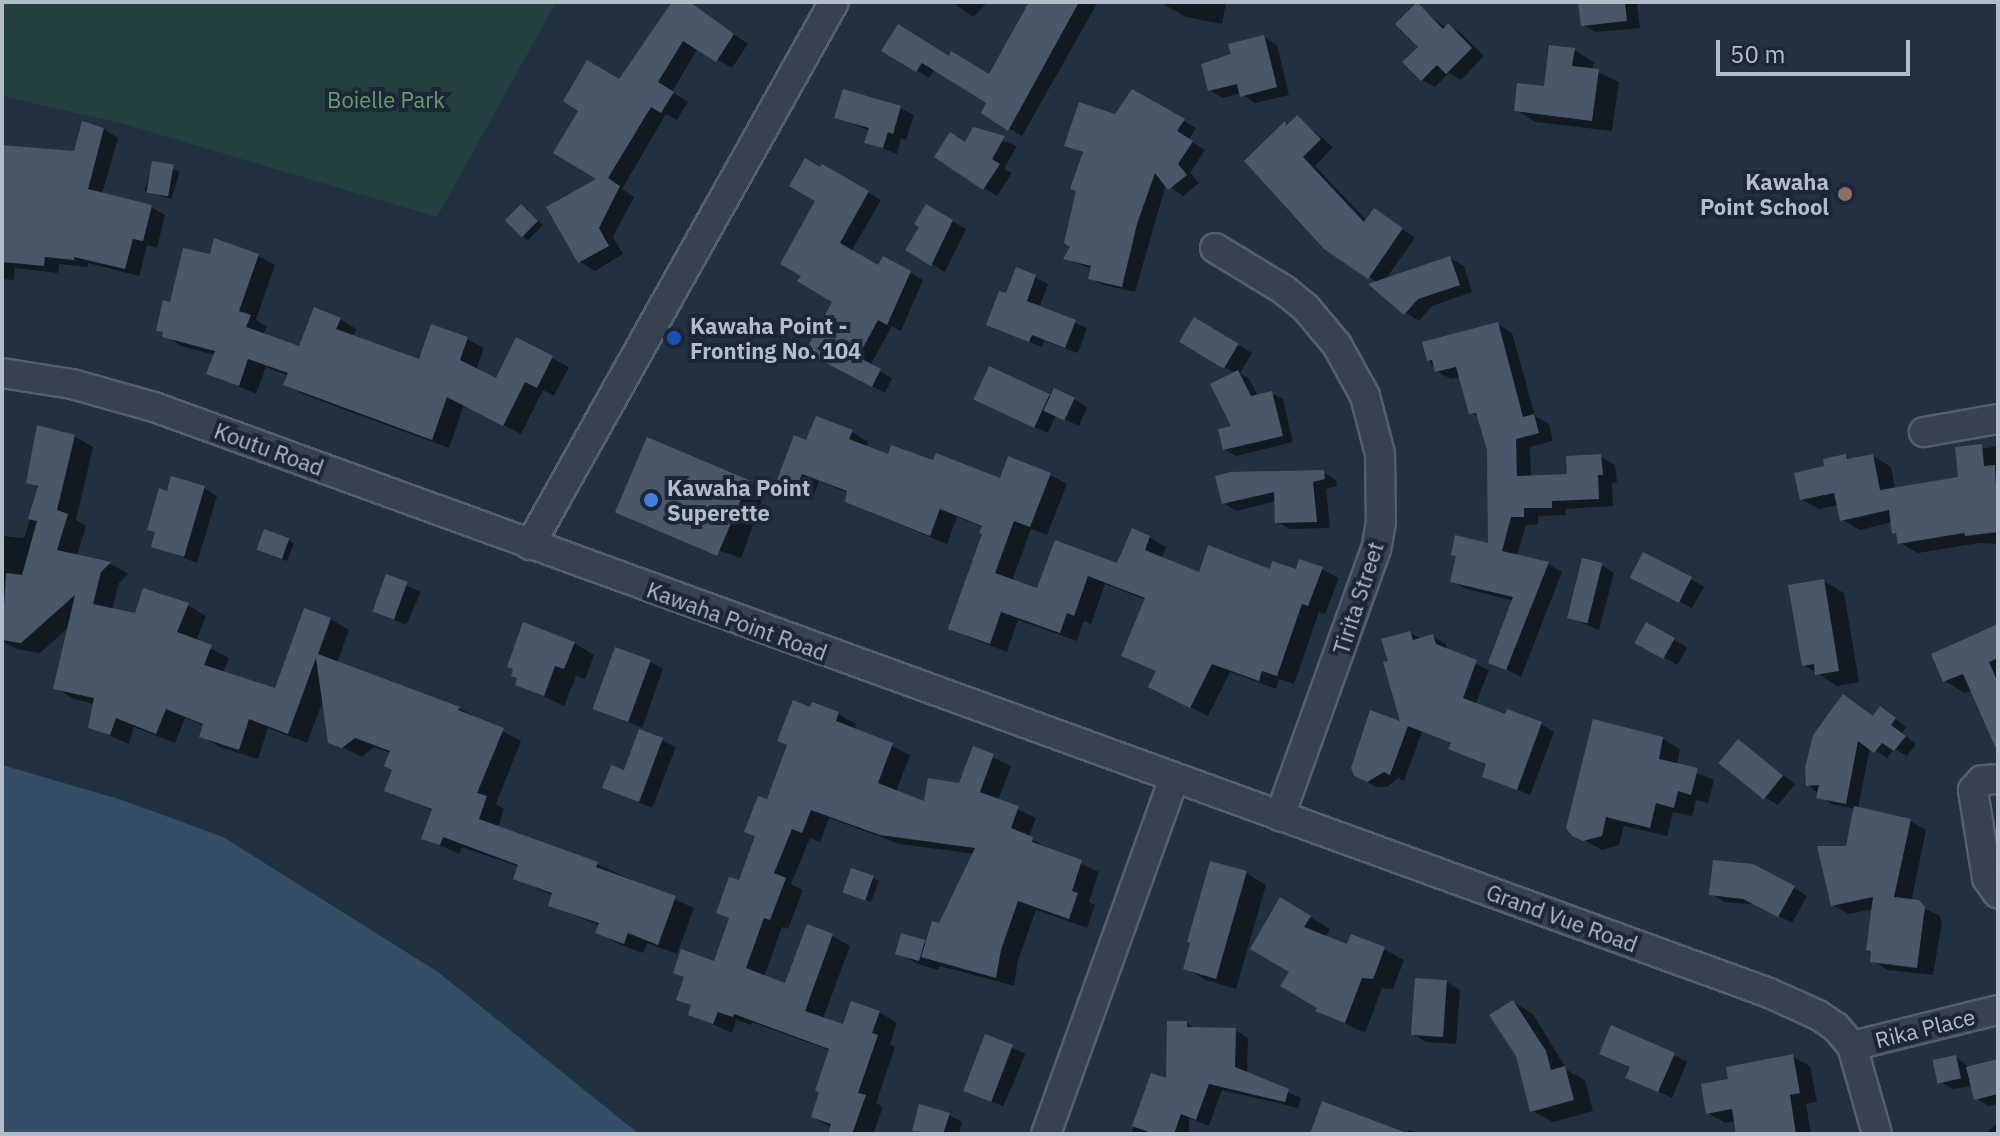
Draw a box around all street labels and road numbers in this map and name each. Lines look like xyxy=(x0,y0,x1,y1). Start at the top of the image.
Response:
street label: Koutu Road xyxy=(211,417,327,481)
street label: Tirita Street xyxy=(1327,538,1389,658)
street label: Kawaha Point Road xyxy=(643,576,831,666)
street label: Grand Vue Road xyxy=(1483,878,1641,958)
street label: Rika Place xyxy=(1872,1003,1978,1053)

